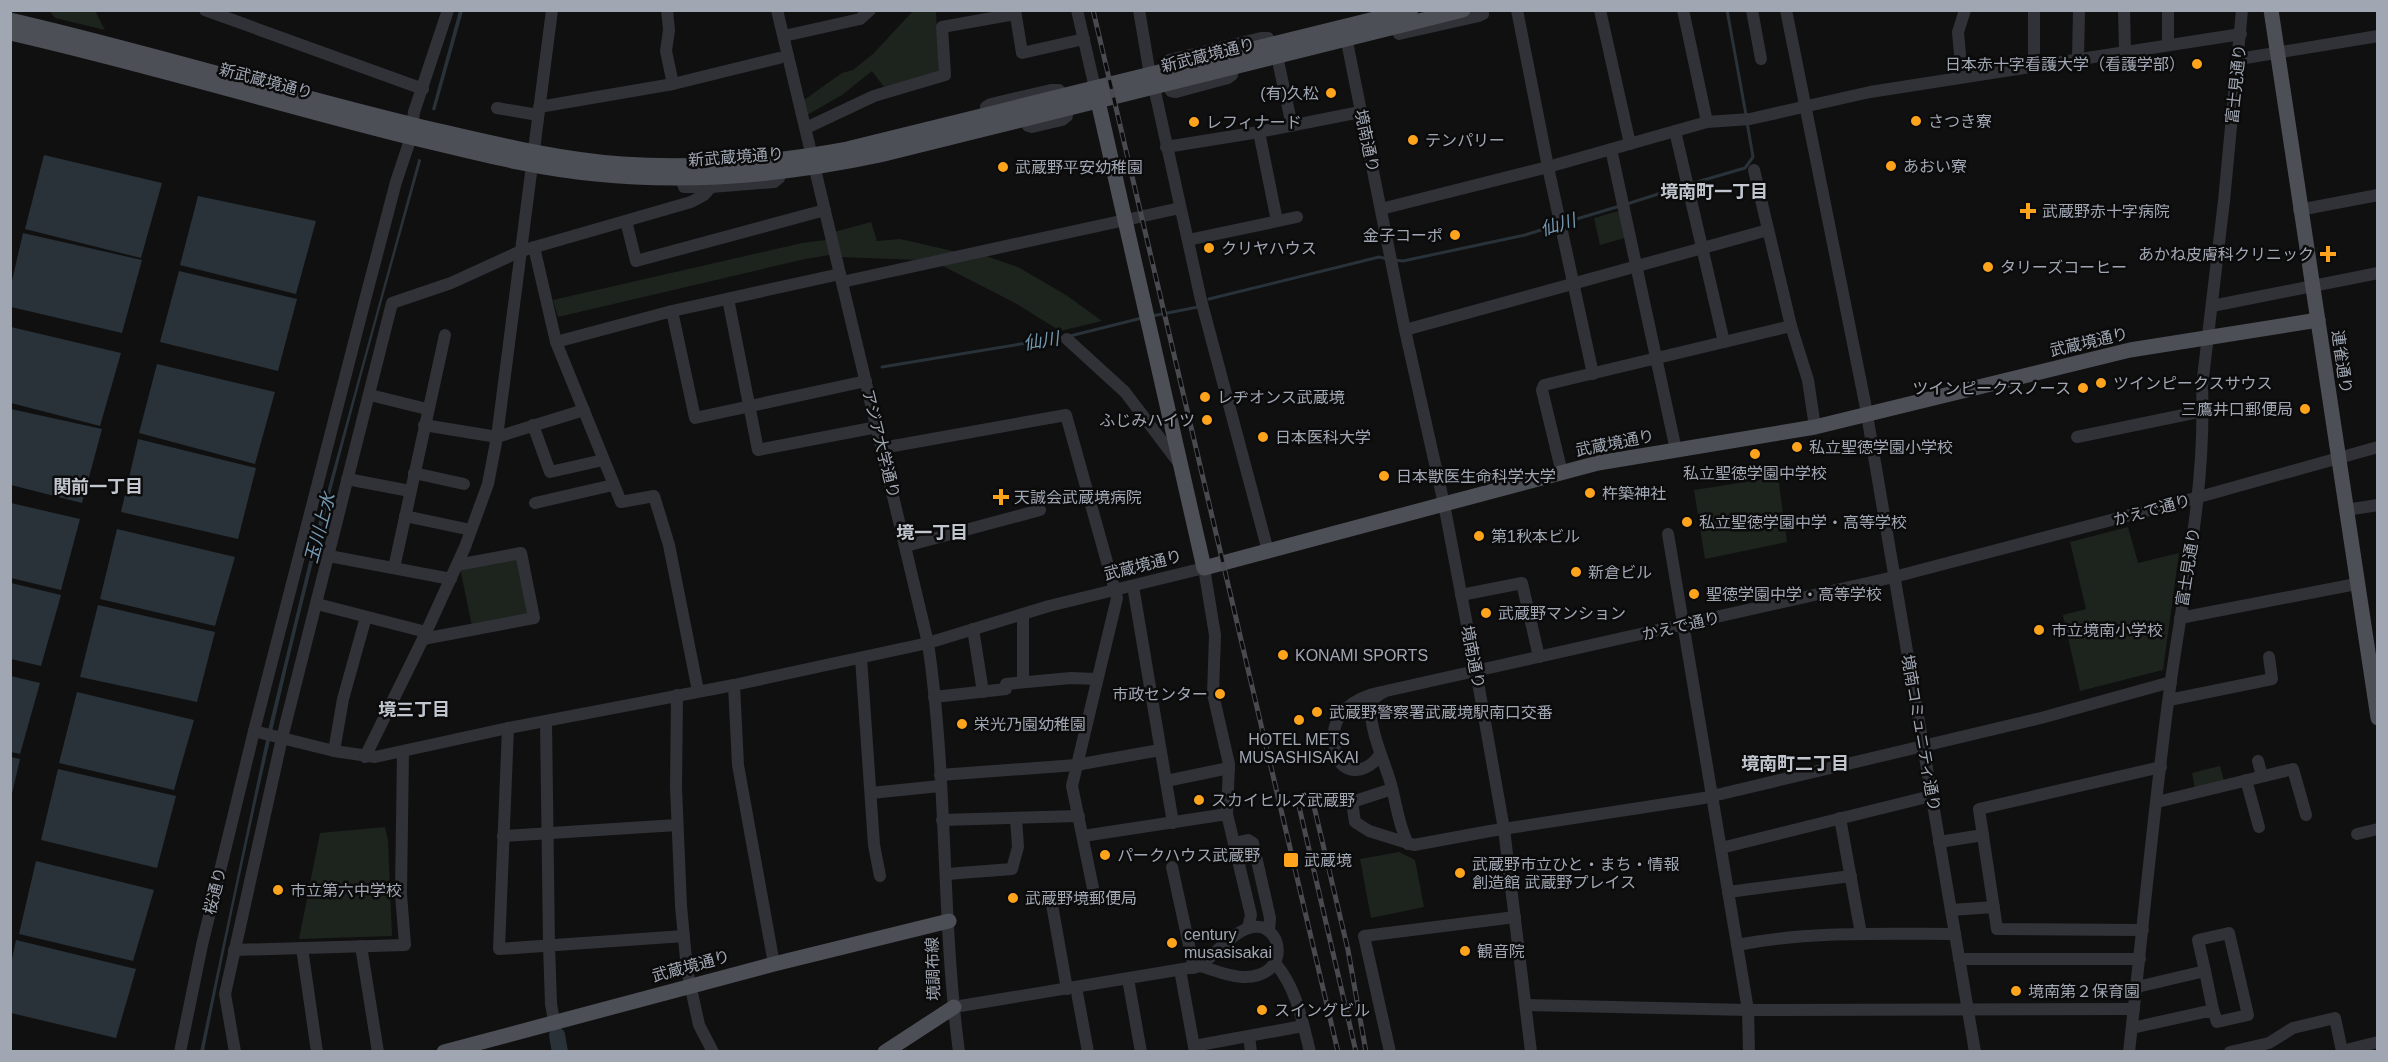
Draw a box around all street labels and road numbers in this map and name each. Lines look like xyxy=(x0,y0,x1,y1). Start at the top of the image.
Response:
street label: 新武蔵境通り xyxy=(1159,35,1257,75)
street label: 富士見通り xyxy=(2223,43,2249,125)
street label: 新武蔵境通り xyxy=(217,60,315,102)
street label: 境南通り xyxy=(1352,108,1382,174)
street label: 新武蔵境通り xyxy=(688,145,784,169)
street label: 武蔵境通り xyxy=(2048,325,2130,359)
street label: 連雀通り xyxy=(2329,329,2355,395)
street label: アジア大学通り xyxy=(859,388,903,500)
street label: 武蔵境通り xyxy=(1574,427,1656,459)
street label: かえで通り xyxy=(2111,491,2193,529)
street label: 富士見通り xyxy=(2173,526,2203,608)
street label: 武蔵境通り xyxy=(1102,547,1184,583)
street label: かえで通り xyxy=(1640,609,1722,643)
street label: 境南通り xyxy=(1459,624,1487,690)
street label: 境南コミュニティ通り xyxy=(1899,653,1943,813)
street label: 桜通り xyxy=(201,866,229,916)
street label: 境調布線 xyxy=(923,937,943,1001)
street label: 武蔵境通り xyxy=(650,947,732,985)

